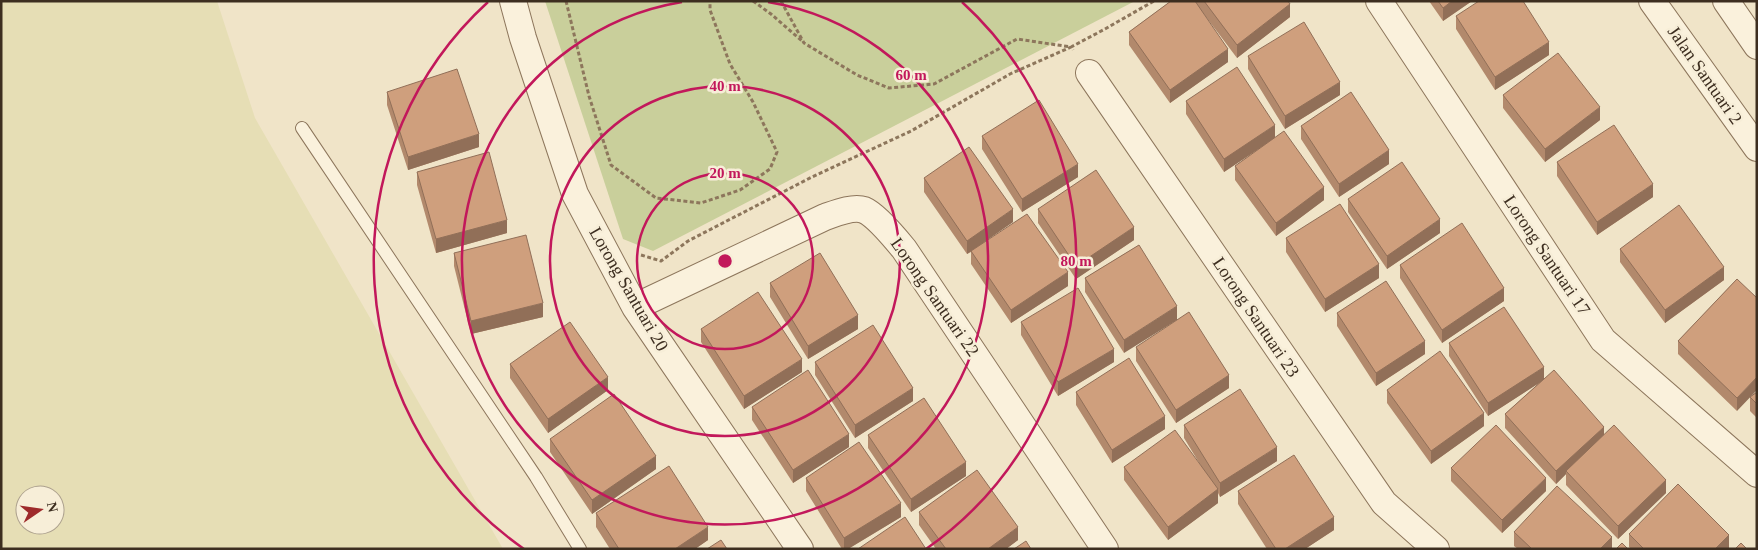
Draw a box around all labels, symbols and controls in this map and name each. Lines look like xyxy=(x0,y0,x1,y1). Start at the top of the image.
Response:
street label: Jalan Santuari 2 xyxy=(1664,22,1746,128)
text: 60 m xyxy=(895,67,927,83)
text: 40 m xyxy=(709,78,741,94)
text: 20 m xyxy=(709,165,741,181)
street label: Lorong Santuari 17 xyxy=(1500,191,1594,319)
street label: Lorong Santuari 20 xyxy=(585,223,673,355)
street label: Lorong Santuari 22 xyxy=(887,234,983,360)
centre of rings xyxy=(716,252,734,270)
text: 80 m xyxy=(1060,253,1092,269)
street label: Lorong Santuari 23 xyxy=(1209,253,1303,381)
north arrow xyxy=(15,485,65,535)
text: N xyxy=(44,501,61,514)

